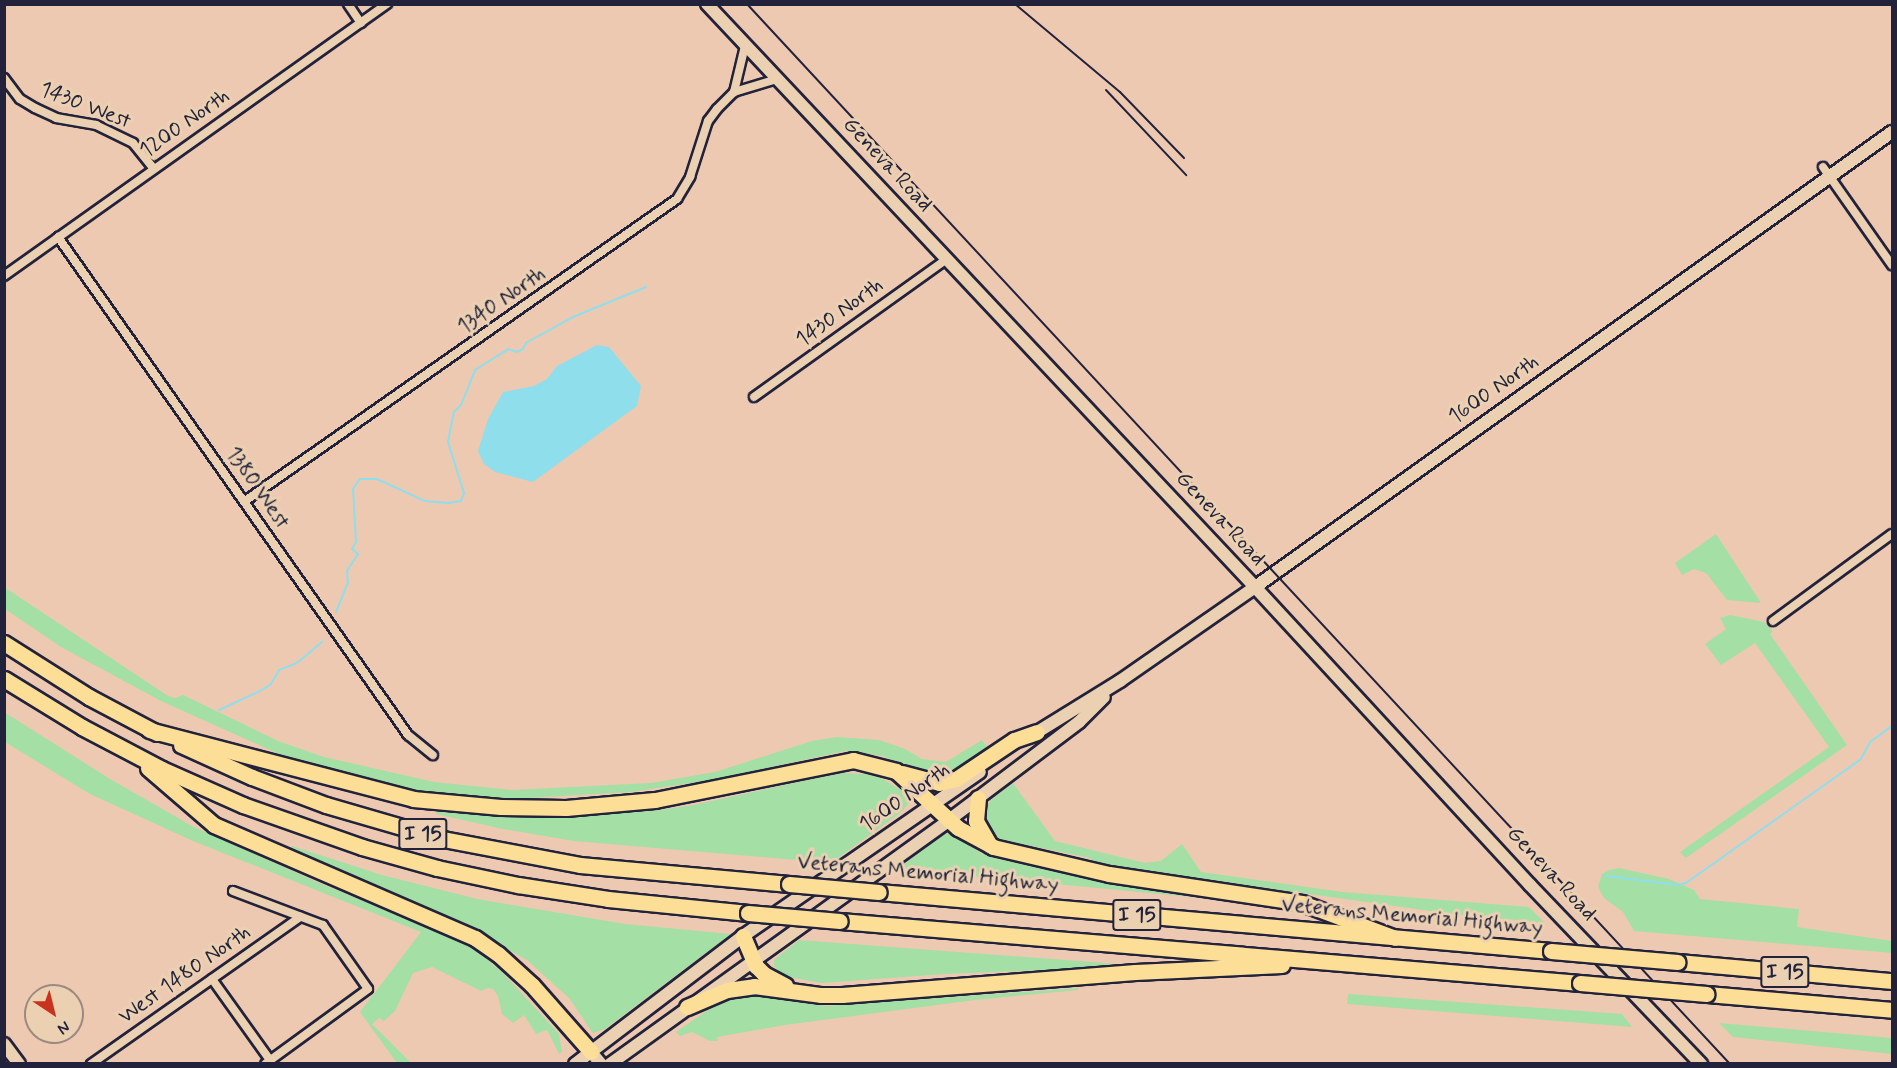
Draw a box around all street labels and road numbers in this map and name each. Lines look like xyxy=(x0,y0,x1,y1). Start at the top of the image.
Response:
street label: 1430 West xyxy=(36,77,134,135)
street label: 1200 North xyxy=(135,83,235,165)
street label: Geneva Road xyxy=(836,112,938,218)
street label: 1340 North xyxy=(453,261,551,341)
street label: 1430 North xyxy=(791,273,889,353)
street label: 1600 North xyxy=(1444,349,1544,431)
street label: 1380 West xyxy=(219,442,295,534)
street label: Geneva Road xyxy=(1169,466,1271,572)
street label: 1600 North xyxy=(855,757,955,839)
road number: I 15 xyxy=(398,816,448,852)
street label: Geneva Road xyxy=(1500,821,1602,927)
street label: Veterans Memorial Highway xyxy=(794,849,1062,899)
street label: Veterans Memorial Highway xyxy=(1278,892,1546,942)
road number: I 15 xyxy=(1112,897,1162,933)
street label: West 1480 North xyxy=(114,920,256,1030)
road number: I 15 xyxy=(1760,954,1810,990)

